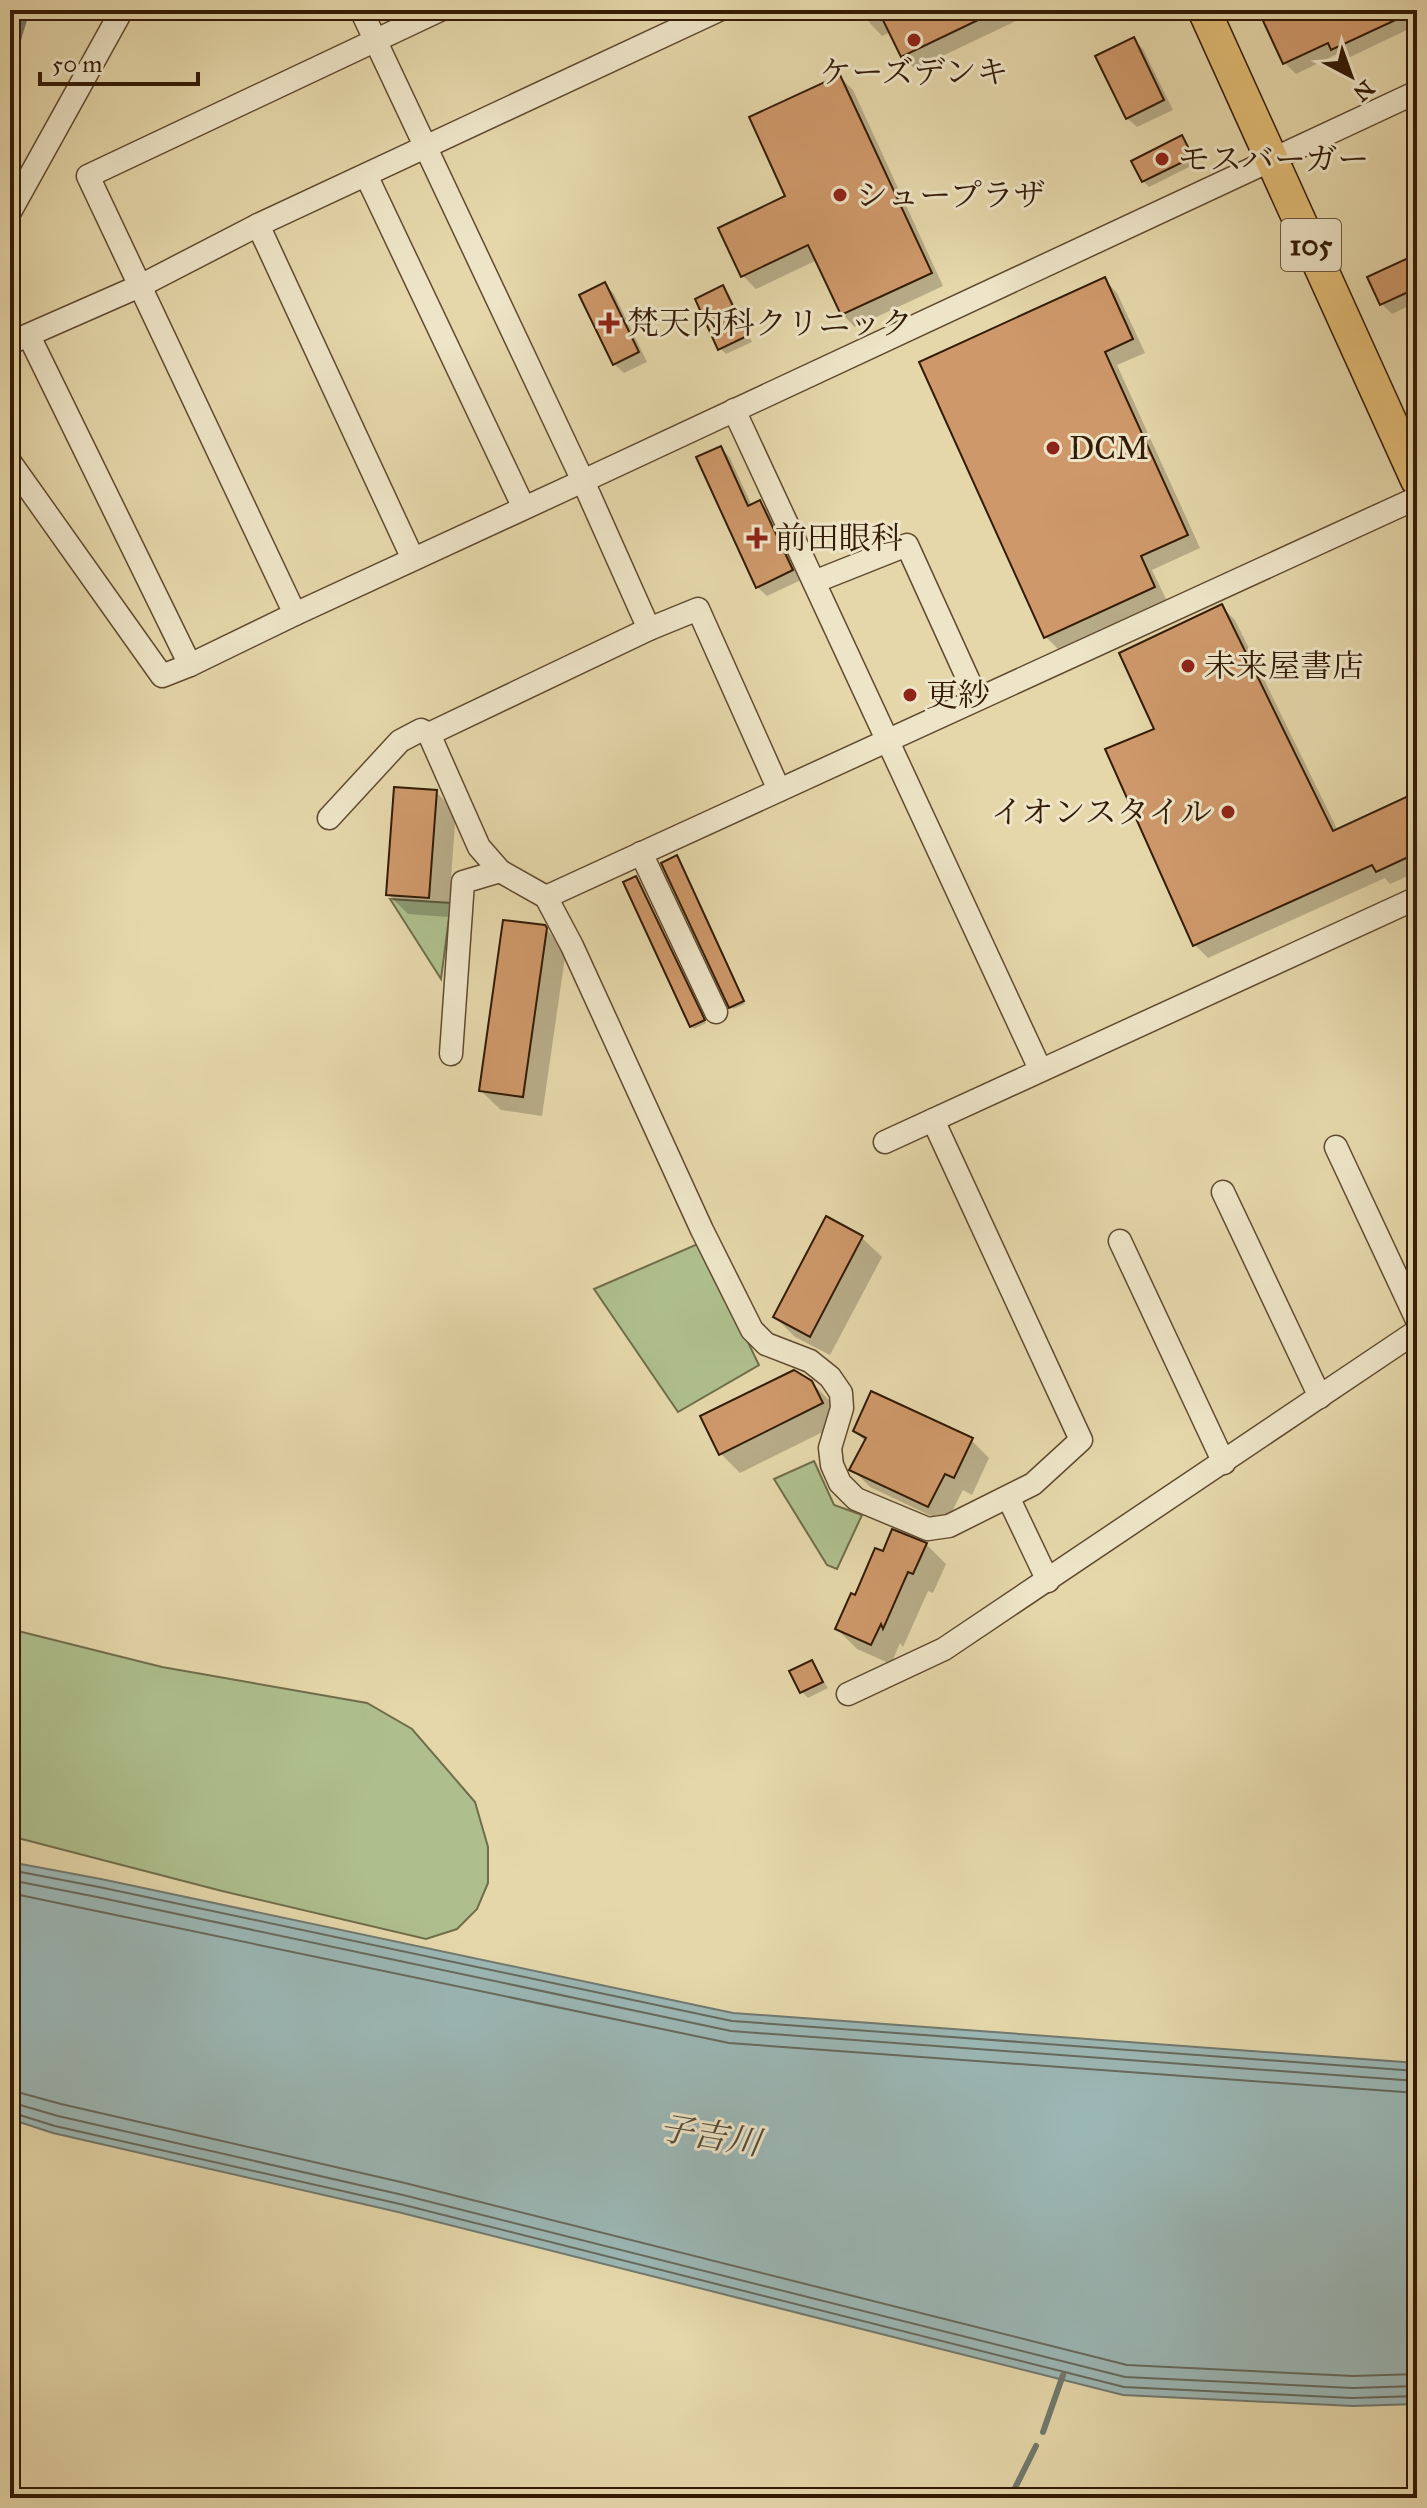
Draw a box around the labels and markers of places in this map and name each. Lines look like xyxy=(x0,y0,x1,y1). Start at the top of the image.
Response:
marker: ケーズデンキ xyxy=(905,31,923,49)
place label: ケーズデンキ xyxy=(819,53,1009,92)
place label: モスバーガー xyxy=(1178,140,1369,179)
marker: モスバーガー xyxy=(1153,150,1171,168)
place label: シュープラザ xyxy=(856,176,1046,215)
marker: シュープラザ xyxy=(831,186,849,204)
place label: 梵天内科クリニック xyxy=(627,304,913,343)
marker: 梵天内科クリニック xyxy=(598,312,620,334)
place label: DCM xyxy=(1069,429,1149,468)
marker: DCM xyxy=(1044,439,1062,457)
place label: 前田眼科 xyxy=(775,519,903,558)
marker: 前田眼科 xyxy=(746,527,768,549)
place label: 未来屋書店 xyxy=(1204,647,1364,686)
marker: 未来屋書店 xyxy=(1179,657,1197,675)
place label: 更紗 xyxy=(926,676,990,715)
marker: 更紗 xyxy=(901,686,919,704)
place label: イオンスタイル xyxy=(991,793,1212,832)
marker: イオンスタイル xyxy=(1219,803,1237,821)

